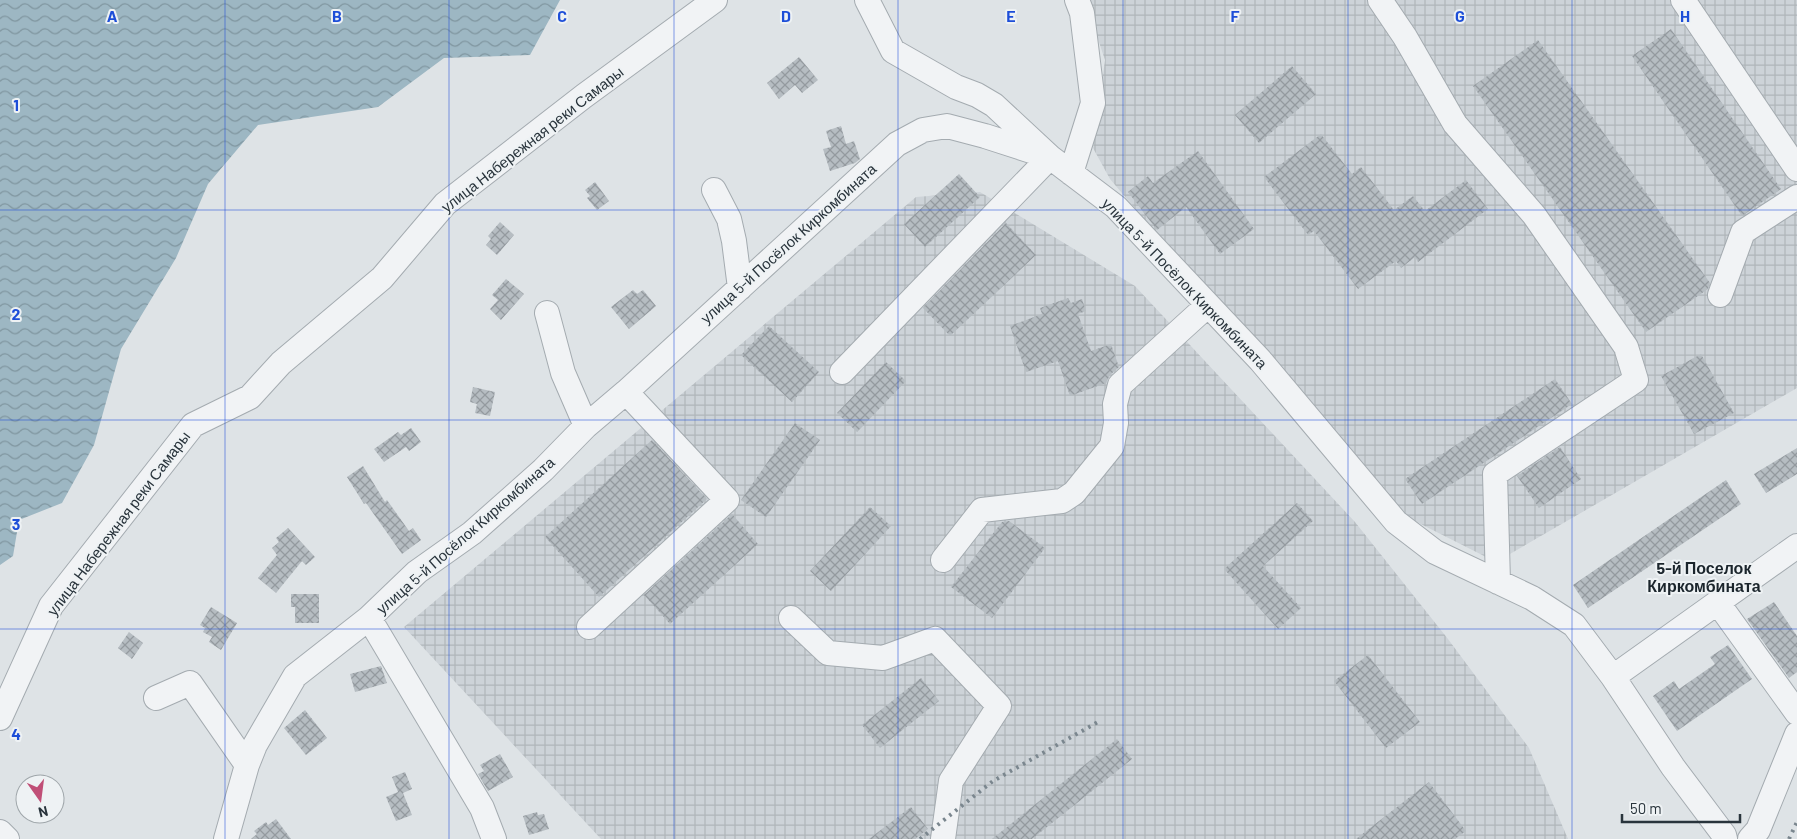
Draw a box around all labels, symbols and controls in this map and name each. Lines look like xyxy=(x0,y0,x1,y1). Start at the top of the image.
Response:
text: A xyxy=(107,6,118,25)
text: B xyxy=(332,6,342,25)
text: C xyxy=(557,6,567,25)
text: D xyxy=(781,6,791,25)
text: E xyxy=(1006,6,1016,25)
text: F xyxy=(1231,6,1240,25)
text: G xyxy=(1455,6,1465,25)
text: H xyxy=(1680,6,1690,25)
street label: улица Набережная реки Самары xyxy=(437,62,627,216)
text: 1 xyxy=(13,95,19,114)
street label: улица 5-й Посёлок Киркомбината xyxy=(697,159,880,327)
street label: улица 5-й Посёлок Киркомбината xyxy=(1099,194,1272,372)
text: 2 xyxy=(12,304,21,323)
street label: улица Набережная реки Самары xyxy=(43,427,193,619)
street label: улица 5-й Посёлок Киркомбината xyxy=(372,452,558,617)
text: 3 xyxy=(12,514,20,533)
district label: 5-й Поселок Киркомбината xyxy=(1647,558,1761,595)
text: 4 xyxy=(11,724,21,743)
north arrow xyxy=(15,774,65,824)
scale bar xyxy=(1622,792,1740,824)
text: 50 m xyxy=(1630,799,1662,817)
text: N xyxy=(37,803,50,821)

